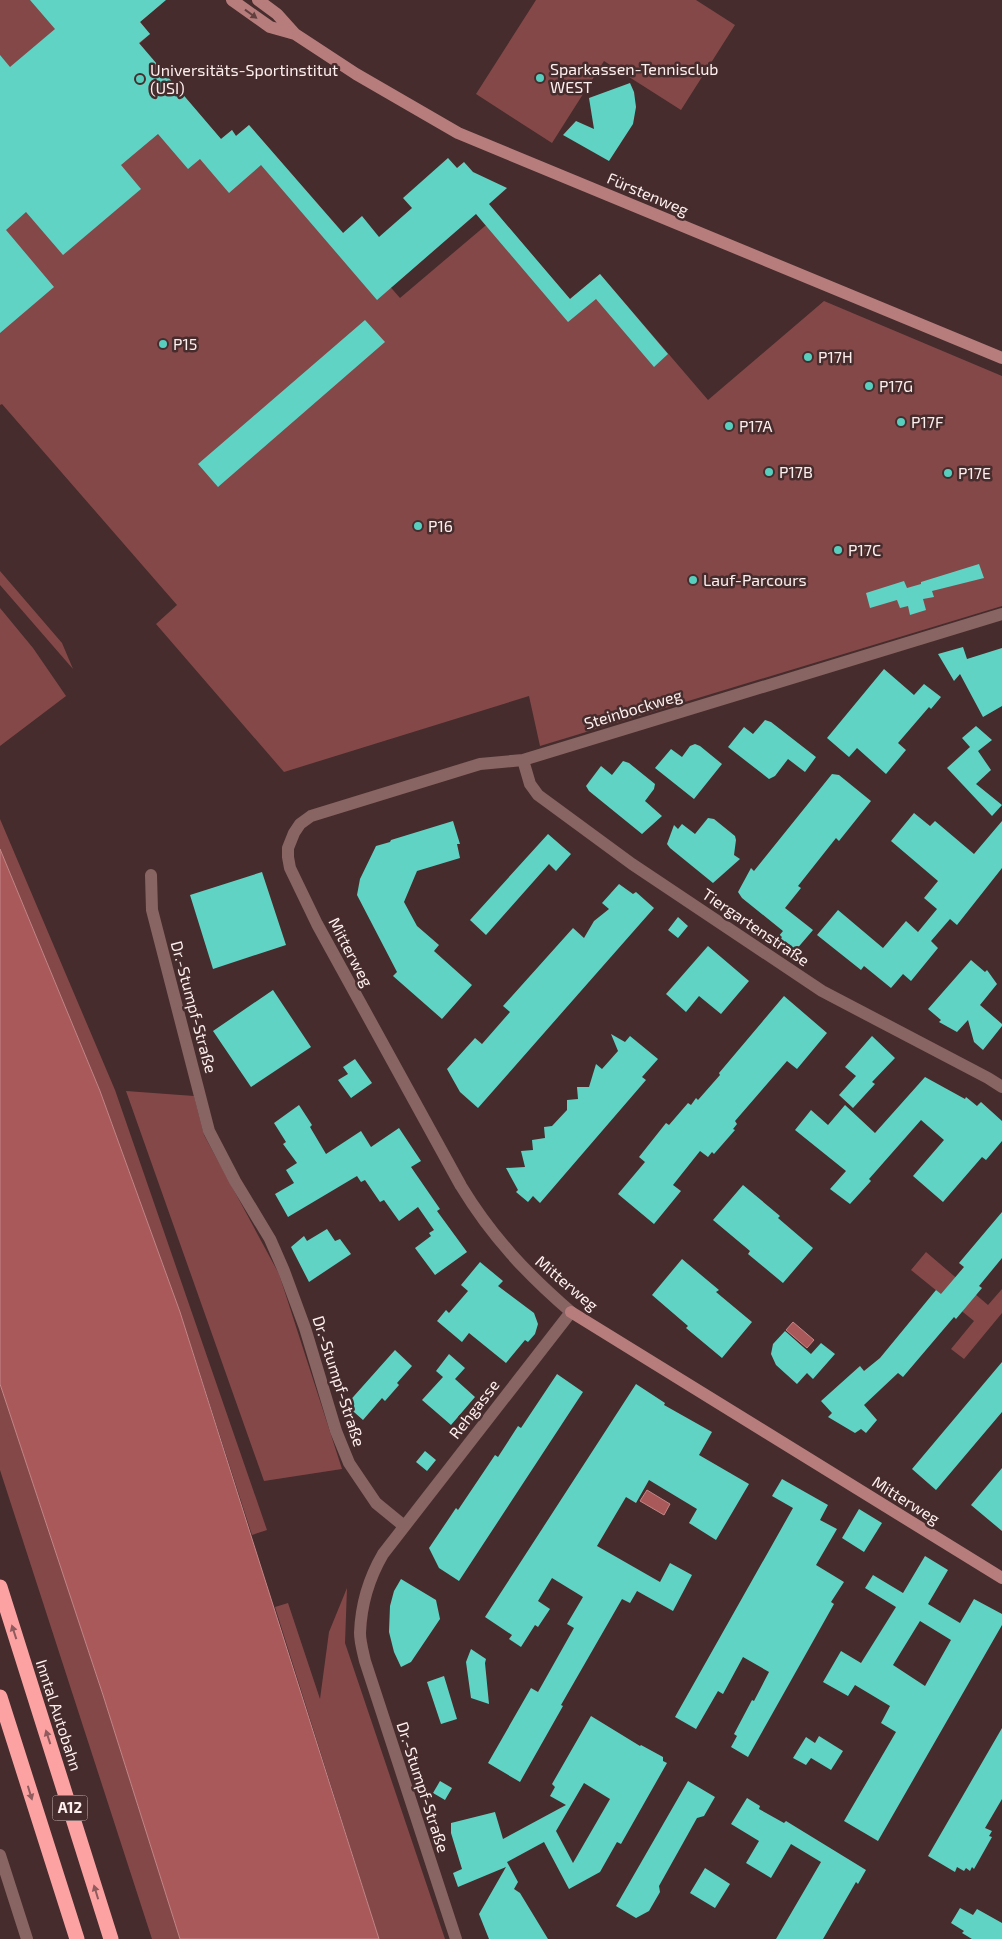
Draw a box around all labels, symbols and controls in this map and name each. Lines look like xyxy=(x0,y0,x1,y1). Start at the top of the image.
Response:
one-way arrow xyxy=(244,9,258,19)
place label: Sparkassen-Tennisclub WEST xyxy=(550,59,718,96)
place label: Universitäts-Sportinstitut (USI) xyxy=(150,60,338,97)
marker: Sparkassen-Tennisclub WEST xyxy=(534,72,546,84)
marker: Universitäts-Sportinstitut (USI) xyxy=(134,73,146,85)
street label: Fürstenweg xyxy=(605,168,692,219)
place label: P15 xyxy=(173,334,197,353)
marker: P15 xyxy=(157,338,169,350)
place label: P17H xyxy=(818,347,853,366)
marker: P17H xyxy=(802,351,814,363)
place label: P17G xyxy=(879,376,913,395)
marker: P17G xyxy=(863,380,875,392)
place label: P17F xyxy=(911,412,944,431)
place label: P17A xyxy=(739,416,772,435)
marker: P17F xyxy=(895,416,907,428)
marker: P17A xyxy=(723,420,735,432)
place label: P17B xyxy=(779,462,813,481)
place label: P17E xyxy=(958,463,991,482)
marker: P17B xyxy=(763,466,775,478)
marker: P17E xyxy=(942,467,954,479)
place label: P16 xyxy=(428,516,453,535)
marker: P16 xyxy=(412,520,424,532)
place label: P17C xyxy=(848,540,881,559)
marker: P17C xyxy=(832,544,844,556)
place label: Lauf-Parcours xyxy=(703,570,807,589)
marker: Lauf-Parcours xyxy=(687,574,699,586)
street label: Steinbockweg xyxy=(581,685,684,732)
street label: Tiergartenstraße xyxy=(699,884,813,969)
street label: Mitterweg xyxy=(325,914,378,990)
street label: Dr.-Stumpf-Straße xyxy=(168,939,221,1075)
street label: Mitterweg xyxy=(532,1251,603,1314)
street label: Dr.-Stumpf-Straße xyxy=(309,1313,370,1449)
street label: Rehgasse xyxy=(445,1375,503,1442)
street label: Mitterweg xyxy=(869,1471,944,1528)
one-way arrow xyxy=(10,1625,18,1640)
street label: Inntal Autobahn xyxy=(33,1657,86,1773)
street label: Dr.-Stumpf-Straße xyxy=(393,1719,454,1855)
one-way arrow xyxy=(43,1730,51,1745)
one-way arrow xyxy=(27,1786,35,1801)
road number: A12 xyxy=(52,1796,88,1820)
one-way arrow xyxy=(92,1885,100,1900)

